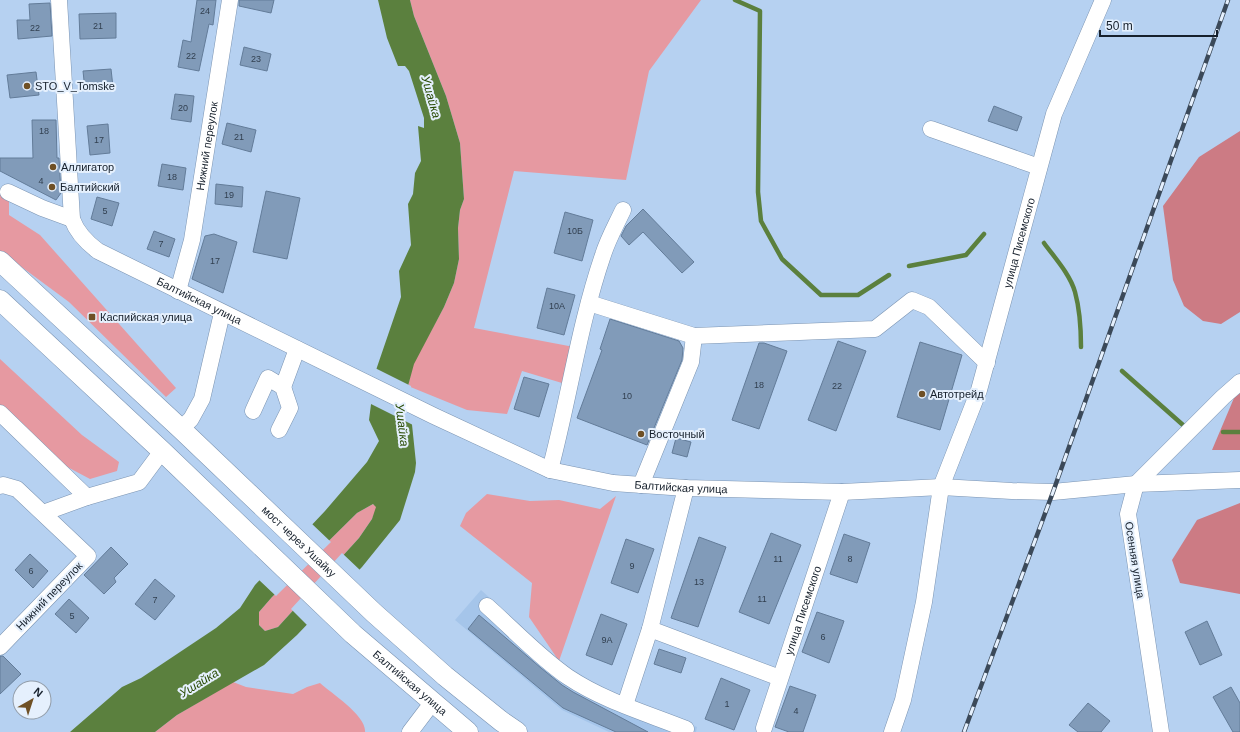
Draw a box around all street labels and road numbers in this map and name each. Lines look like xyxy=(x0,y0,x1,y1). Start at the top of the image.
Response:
street label: Нижний переулок xyxy=(194,101,220,191)
street label: улица Писемского xyxy=(1001,196,1037,289)
street label: Балтийская улица xyxy=(155,275,244,327)
street label: Балтийская улица xyxy=(634,478,729,495)
street label: мост через Ушайку xyxy=(260,504,339,580)
street label: Осенняя улица xyxy=(1123,521,1147,600)
street label: Нижний переулок xyxy=(13,559,85,632)
street label: улица Писемского xyxy=(783,564,823,656)
street label: Балтийская улица xyxy=(371,648,450,718)

